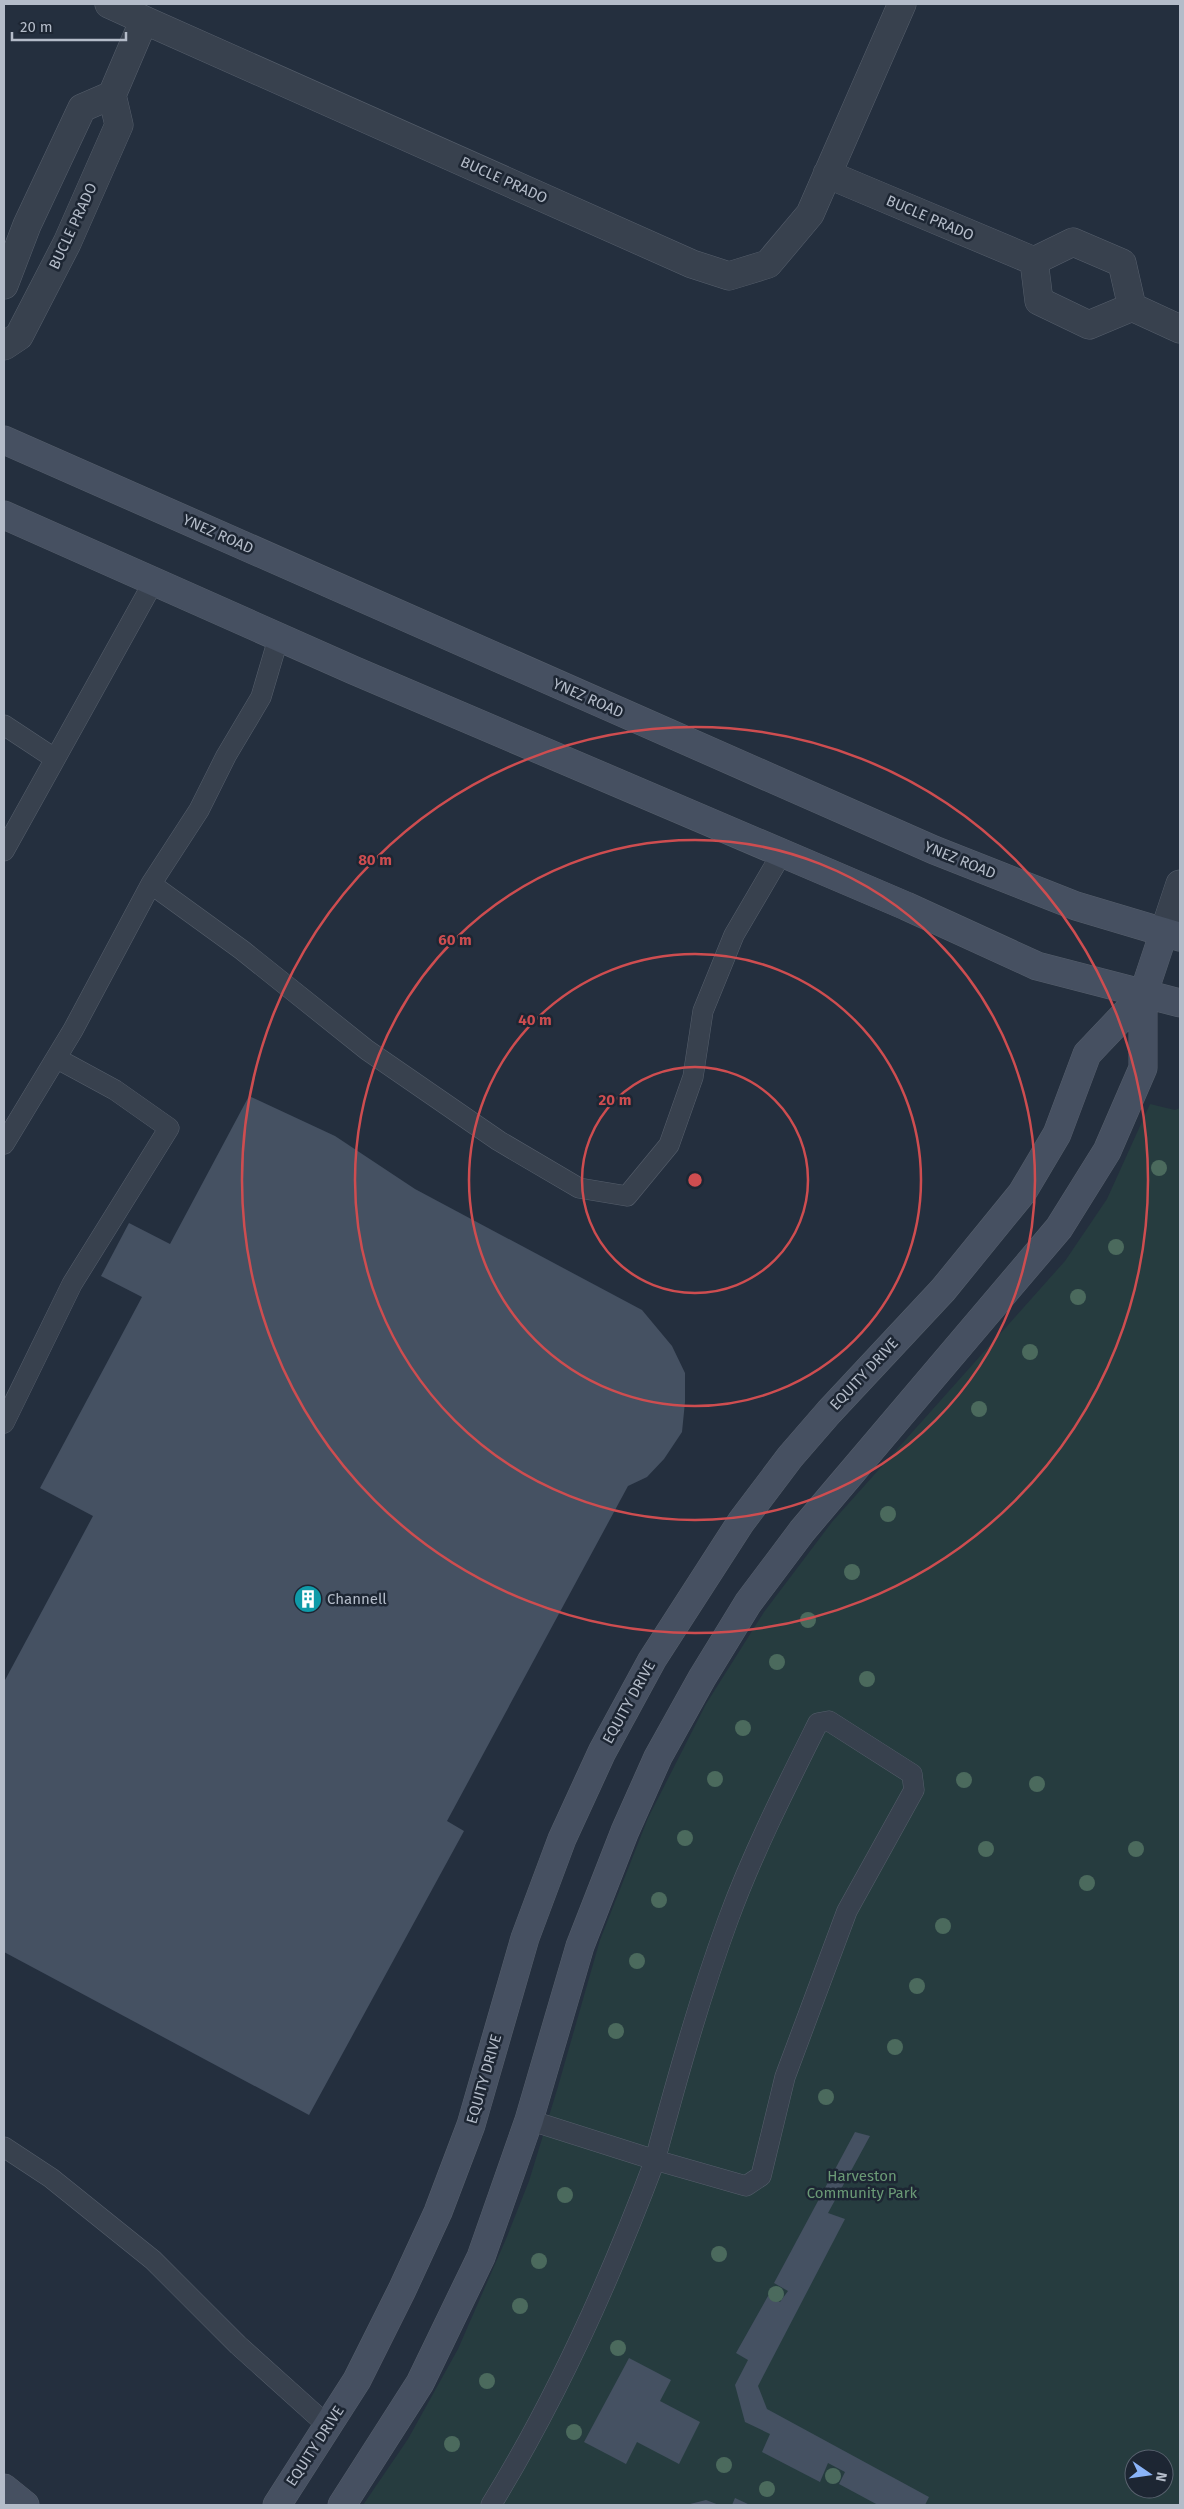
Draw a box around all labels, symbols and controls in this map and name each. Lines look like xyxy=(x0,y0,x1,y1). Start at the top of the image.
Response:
scale bar xyxy=(12,10,126,42)
text: 20 m xyxy=(20,18,53,36)
street label: BUCLE PRADO xyxy=(458,153,550,207)
street label: BUCLE PRADO xyxy=(45,180,101,272)
street label: BUCLE PRADO xyxy=(884,191,976,245)
street label: YNEZ ROAD xyxy=(180,510,256,558)
street label: YNEZ ROAD xyxy=(550,674,626,722)
street label: YNEZ ROAD xyxy=(922,837,998,883)
text: 80 m xyxy=(358,851,392,869)
text: 60 m xyxy=(438,931,472,949)
text: 40 m xyxy=(518,1011,552,1029)
text: 20 m xyxy=(599,1091,631,1109)
centre of rings xyxy=(686,1171,704,1189)
street label: EQUITY DRIVE xyxy=(826,1334,902,1414)
building icon: Channell xyxy=(293,1584,323,1614)
place label: Channell xyxy=(327,1590,387,1608)
street label: EQUITY DRIVE xyxy=(599,1657,659,1747)
street label: EQUITY DRIVE xyxy=(463,2032,505,2126)
park label: Harveston Community Park xyxy=(807,2167,918,2202)
street label: EQUITY DRIVE xyxy=(282,2402,348,2490)
north arrow xyxy=(1124,2449,1174,2499)
text: N xyxy=(1152,2470,1171,2483)

